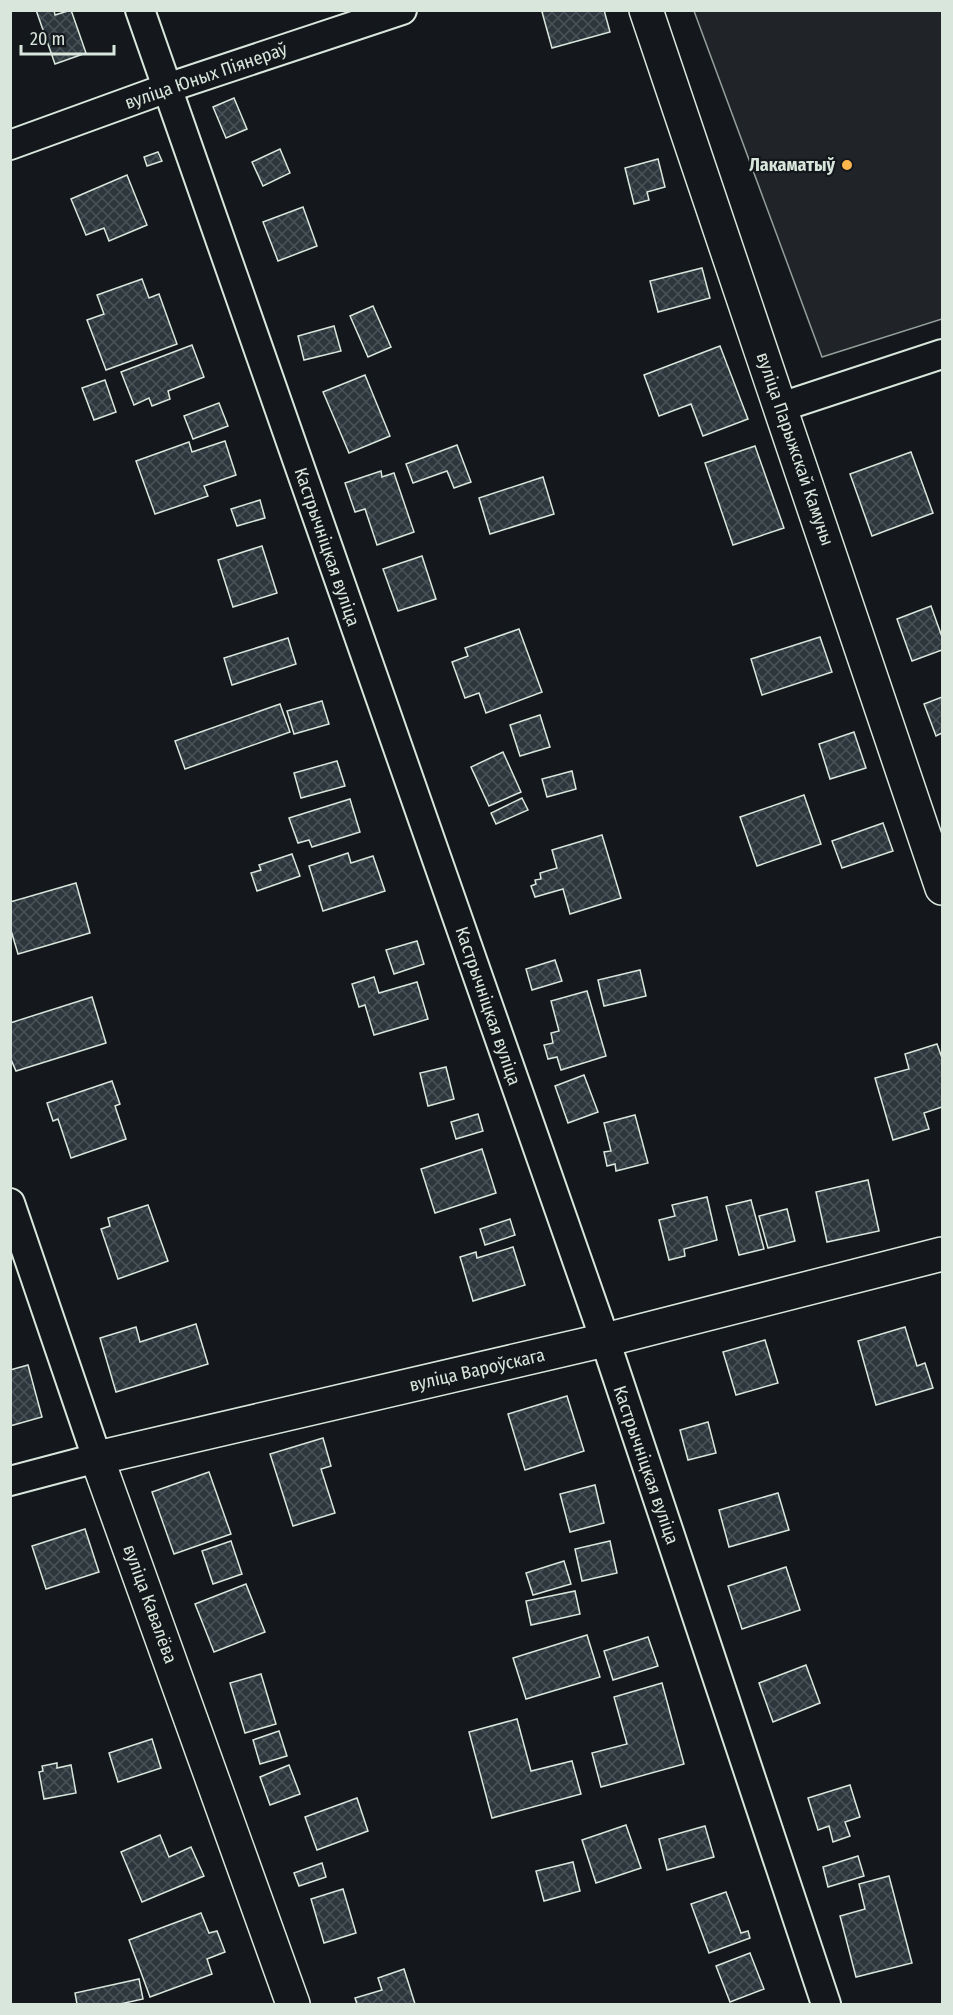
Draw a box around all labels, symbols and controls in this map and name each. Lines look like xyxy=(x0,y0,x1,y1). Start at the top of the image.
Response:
scale bar xyxy=(21,18,114,56)
text: 20 m xyxy=(30,28,65,50)
street label: вуліца Юных Піянераў xyxy=(122,38,290,114)
place label: Лакаматыў xyxy=(749,154,835,176)
marker: Лакаматыў xyxy=(840,158,854,172)
street label: вуліца Парыжскай Камуны xyxy=(752,349,838,549)
street label: Кастрычніцкая вуліца xyxy=(290,465,365,629)
street label: Кастрычніцкая вуліца xyxy=(451,924,526,1088)
street label: вуліца Вароўскага xyxy=(407,1344,547,1396)
street label: Кастрычніцкая вуліца xyxy=(609,1383,684,1547)
street label: вуліца Кавалёва xyxy=(118,1542,182,1667)

